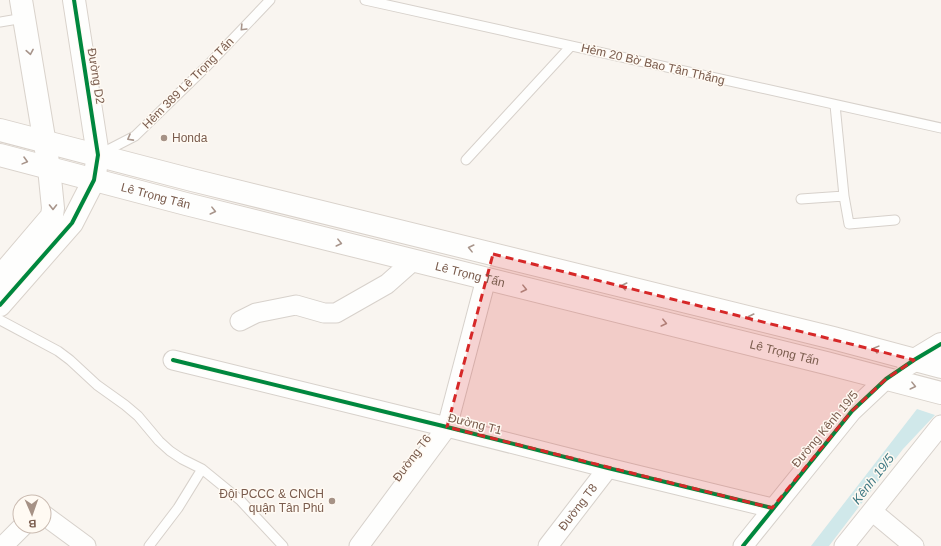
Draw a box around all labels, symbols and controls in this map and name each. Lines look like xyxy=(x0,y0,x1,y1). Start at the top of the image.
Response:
one-way arrow xyxy=(240,23,248,31)
street label: Hẻm 389 Lê Trọng Tấn xyxy=(139,34,237,132)
street label: Hẻm 20 Bờ Bao Tân Thắng xyxy=(580,40,726,87)
street label: Đường D2 xyxy=(85,47,107,105)
one-way arrow xyxy=(25,49,33,55)
place label: Honda xyxy=(172,131,208,145)
marker: Honda xyxy=(159,133,169,143)
one-way arrow xyxy=(127,134,134,141)
one-way arrow xyxy=(21,156,28,165)
street label: Lê Trọng Tấn xyxy=(119,180,192,212)
one-way arrow xyxy=(49,204,57,210)
one-way arrow xyxy=(210,206,217,215)
one-way arrow xyxy=(336,238,343,246)
one-way arrow xyxy=(468,245,474,253)
street label: Lê Trọng Tấn xyxy=(434,259,506,290)
one-way arrow xyxy=(621,283,627,291)
one-way arrow xyxy=(521,284,527,292)
one-way arrow xyxy=(747,314,754,322)
one-way arrow xyxy=(660,318,667,327)
street label: Lê Trọng Tấn xyxy=(748,337,821,368)
one-way arrow xyxy=(873,346,880,354)
one-way arrow xyxy=(909,381,916,390)
street label: Đường Kênh 19/5 xyxy=(789,387,861,470)
street label: Đường T1 xyxy=(447,411,504,438)
street label: Đường T6 xyxy=(390,432,434,484)
water label: Kênh 19/5 xyxy=(849,450,898,507)
street label: Đường T8 xyxy=(556,481,600,533)
place label: Đội PCCC & CNCH quận Tân Phú xyxy=(219,487,324,515)
north arrow xyxy=(12,494,52,534)
marker: Đội PCCC & CNCH quận Tân Phú xyxy=(327,496,337,506)
text: B xyxy=(28,518,37,530)

